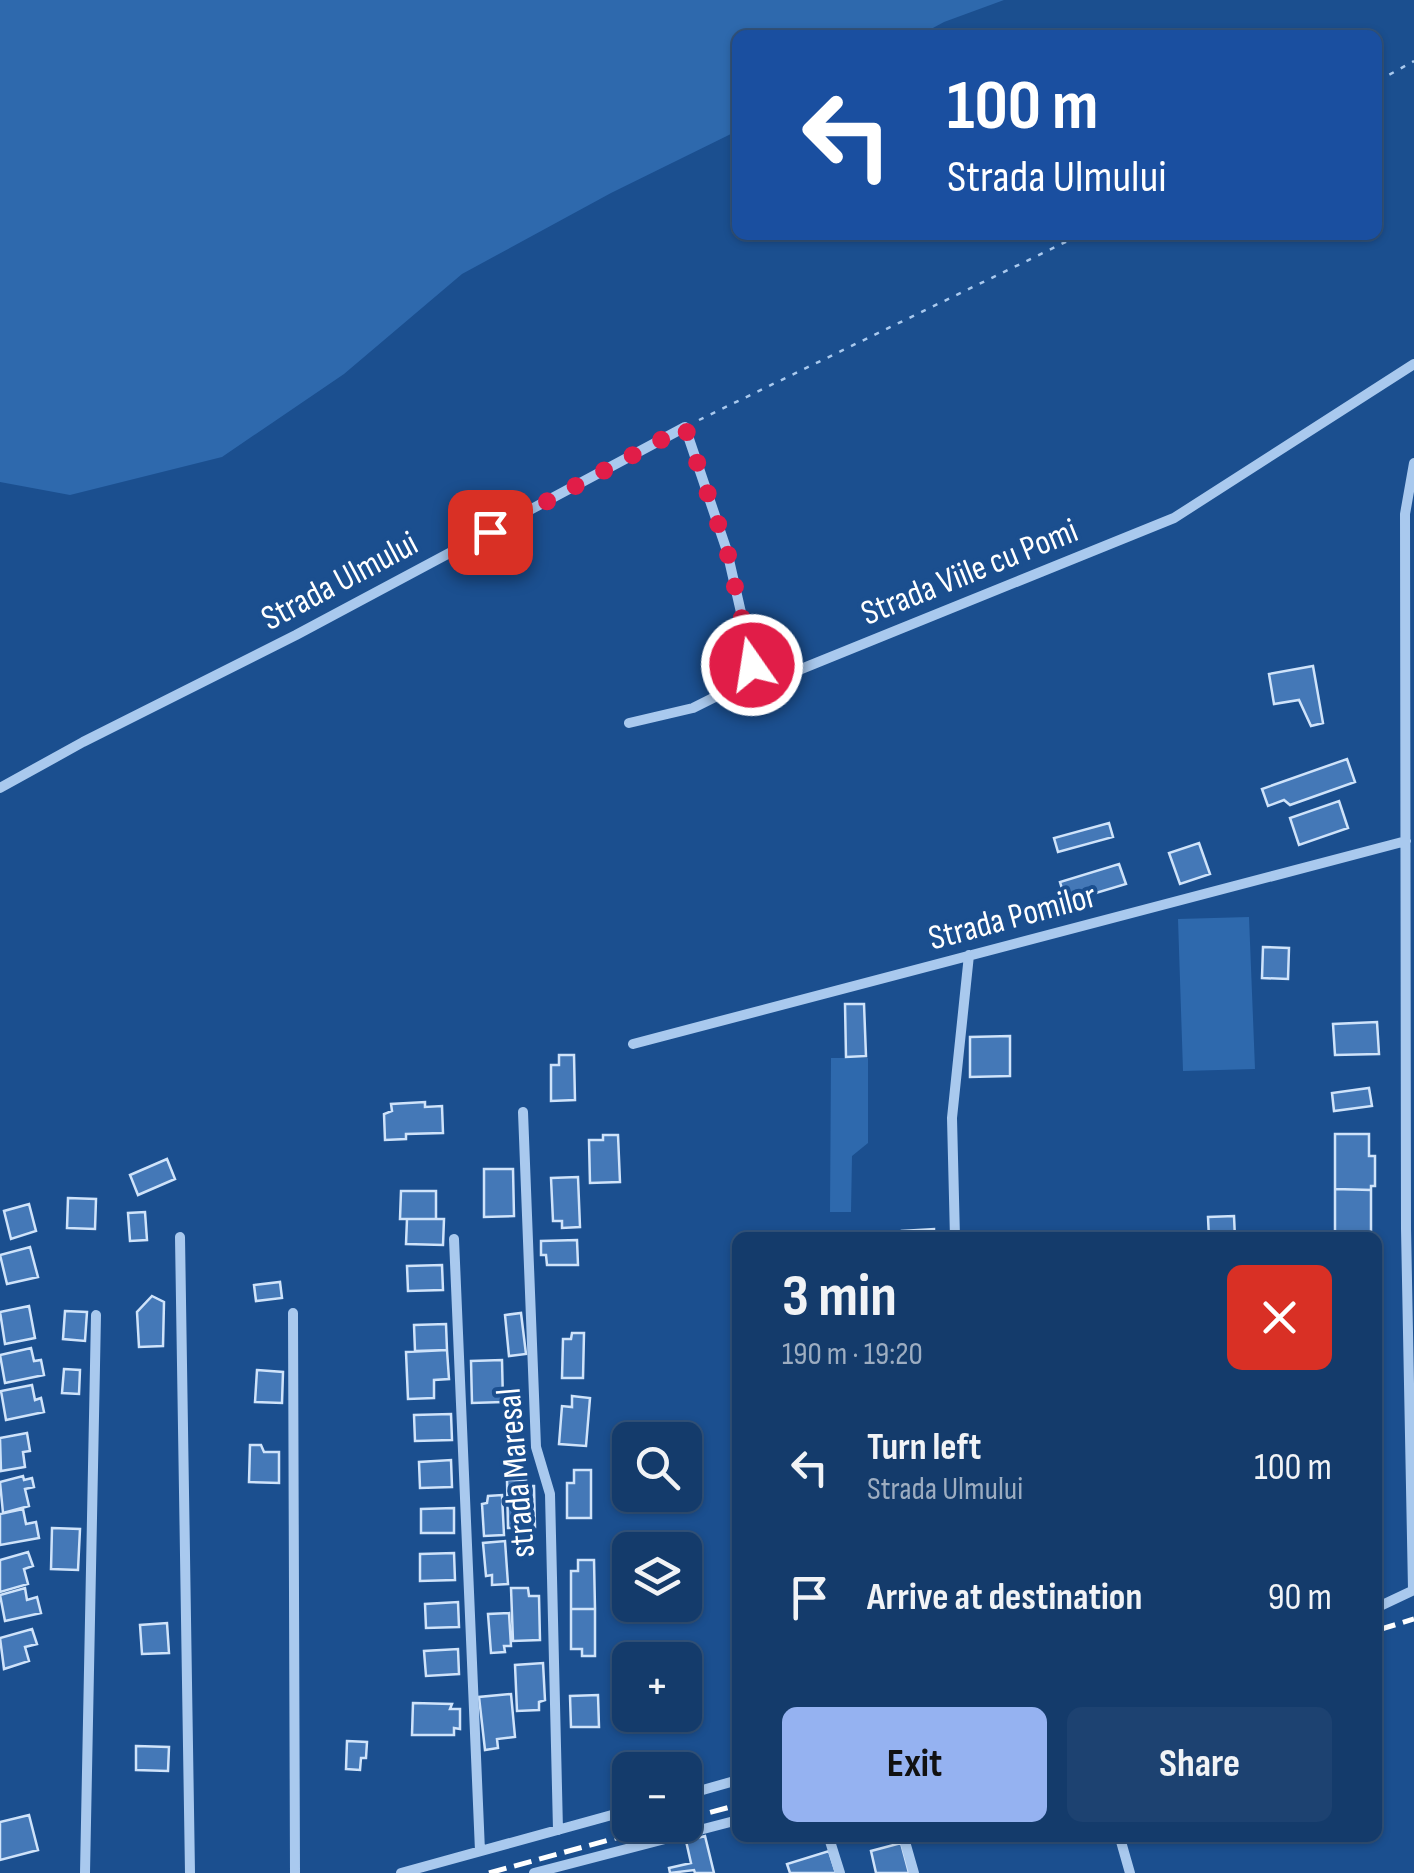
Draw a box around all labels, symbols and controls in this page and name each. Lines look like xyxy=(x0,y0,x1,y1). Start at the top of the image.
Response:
text: 100 m xyxy=(947,65,1098,149)
icon: left xyxy=(782,70,912,200)
text: Strada Ulmului xyxy=(947,150,1167,205)
pin xyxy=(448,490,533,575)
icon: arrive xyxy=(463,505,518,560)
street label: Strada Viile cu Pomi xyxy=(855,509,1084,635)
street label: Strada Ulmului xyxy=(254,522,425,640)
position arrow xyxy=(700,613,804,717)
street label: Strada Pomilor xyxy=(924,874,1101,960)
text: 3 min xyxy=(782,1261,897,1333)
button: close xyxy=(1227,1265,1332,1370)
text: 190 m · 19:20 xyxy=(782,1335,923,1374)
street label: strada Maresal xyxy=(488,1386,545,1559)
map controls xyxy=(612,1422,702,1842)
button: search xyxy=(612,1422,702,1512)
text: Turn left xyxy=(867,1425,981,1470)
icon: left xyxy=(782,1440,837,1495)
text: 100 m xyxy=(1254,1445,1332,1490)
text: Strada Ulmului xyxy=(867,1470,1023,1509)
button: layers xyxy=(612,1532,702,1622)
icon: arrive xyxy=(782,1570,837,1625)
text: Arrive at destination xyxy=(867,1575,1142,1620)
text: 90 m xyxy=(1268,1575,1332,1620)
button: + xyxy=(612,1642,702,1732)
button: Exit xyxy=(782,1707,1047,1822)
button: Share xyxy=(1067,1707,1332,1822)
button: − xyxy=(612,1752,702,1842)

